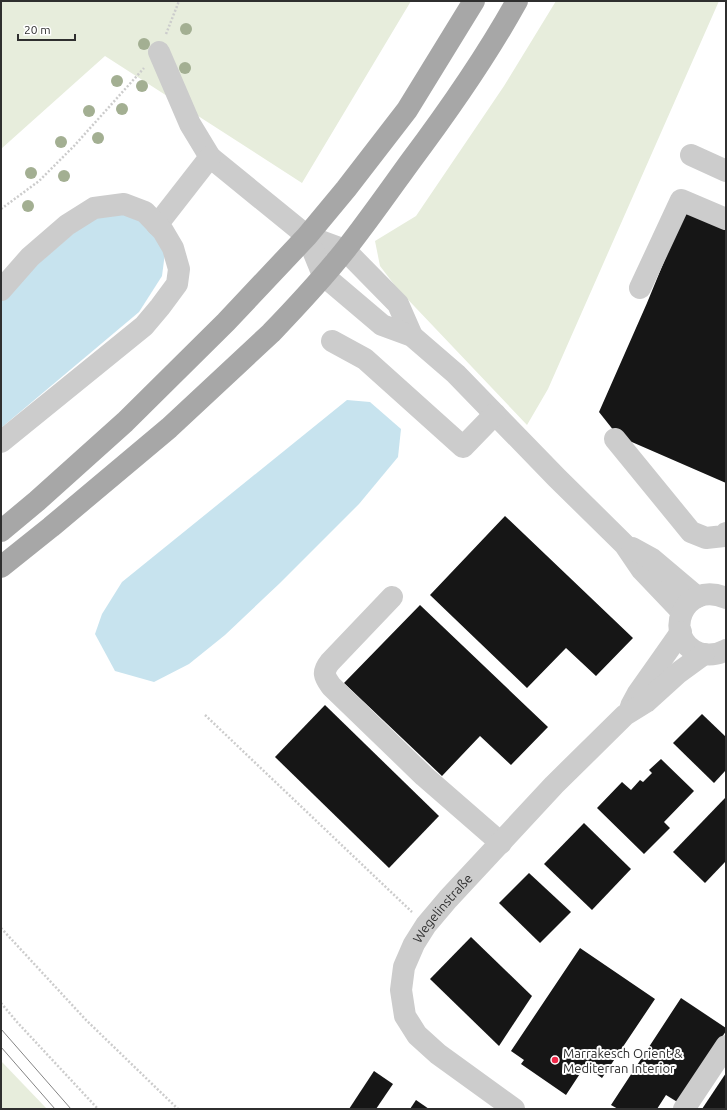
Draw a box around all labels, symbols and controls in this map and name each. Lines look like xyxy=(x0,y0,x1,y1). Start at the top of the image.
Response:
scale bar xyxy=(18,16,75,42)
text: 20 m xyxy=(24,23,51,36)
street label: Wegelinstraße xyxy=(410,871,475,945)
place label: Marrakesch Orient & Mediterran Interior xyxy=(563,1046,683,1075)
marker: Marrakesch Orient & Mediterran Interior xyxy=(550,1055,560,1065)

